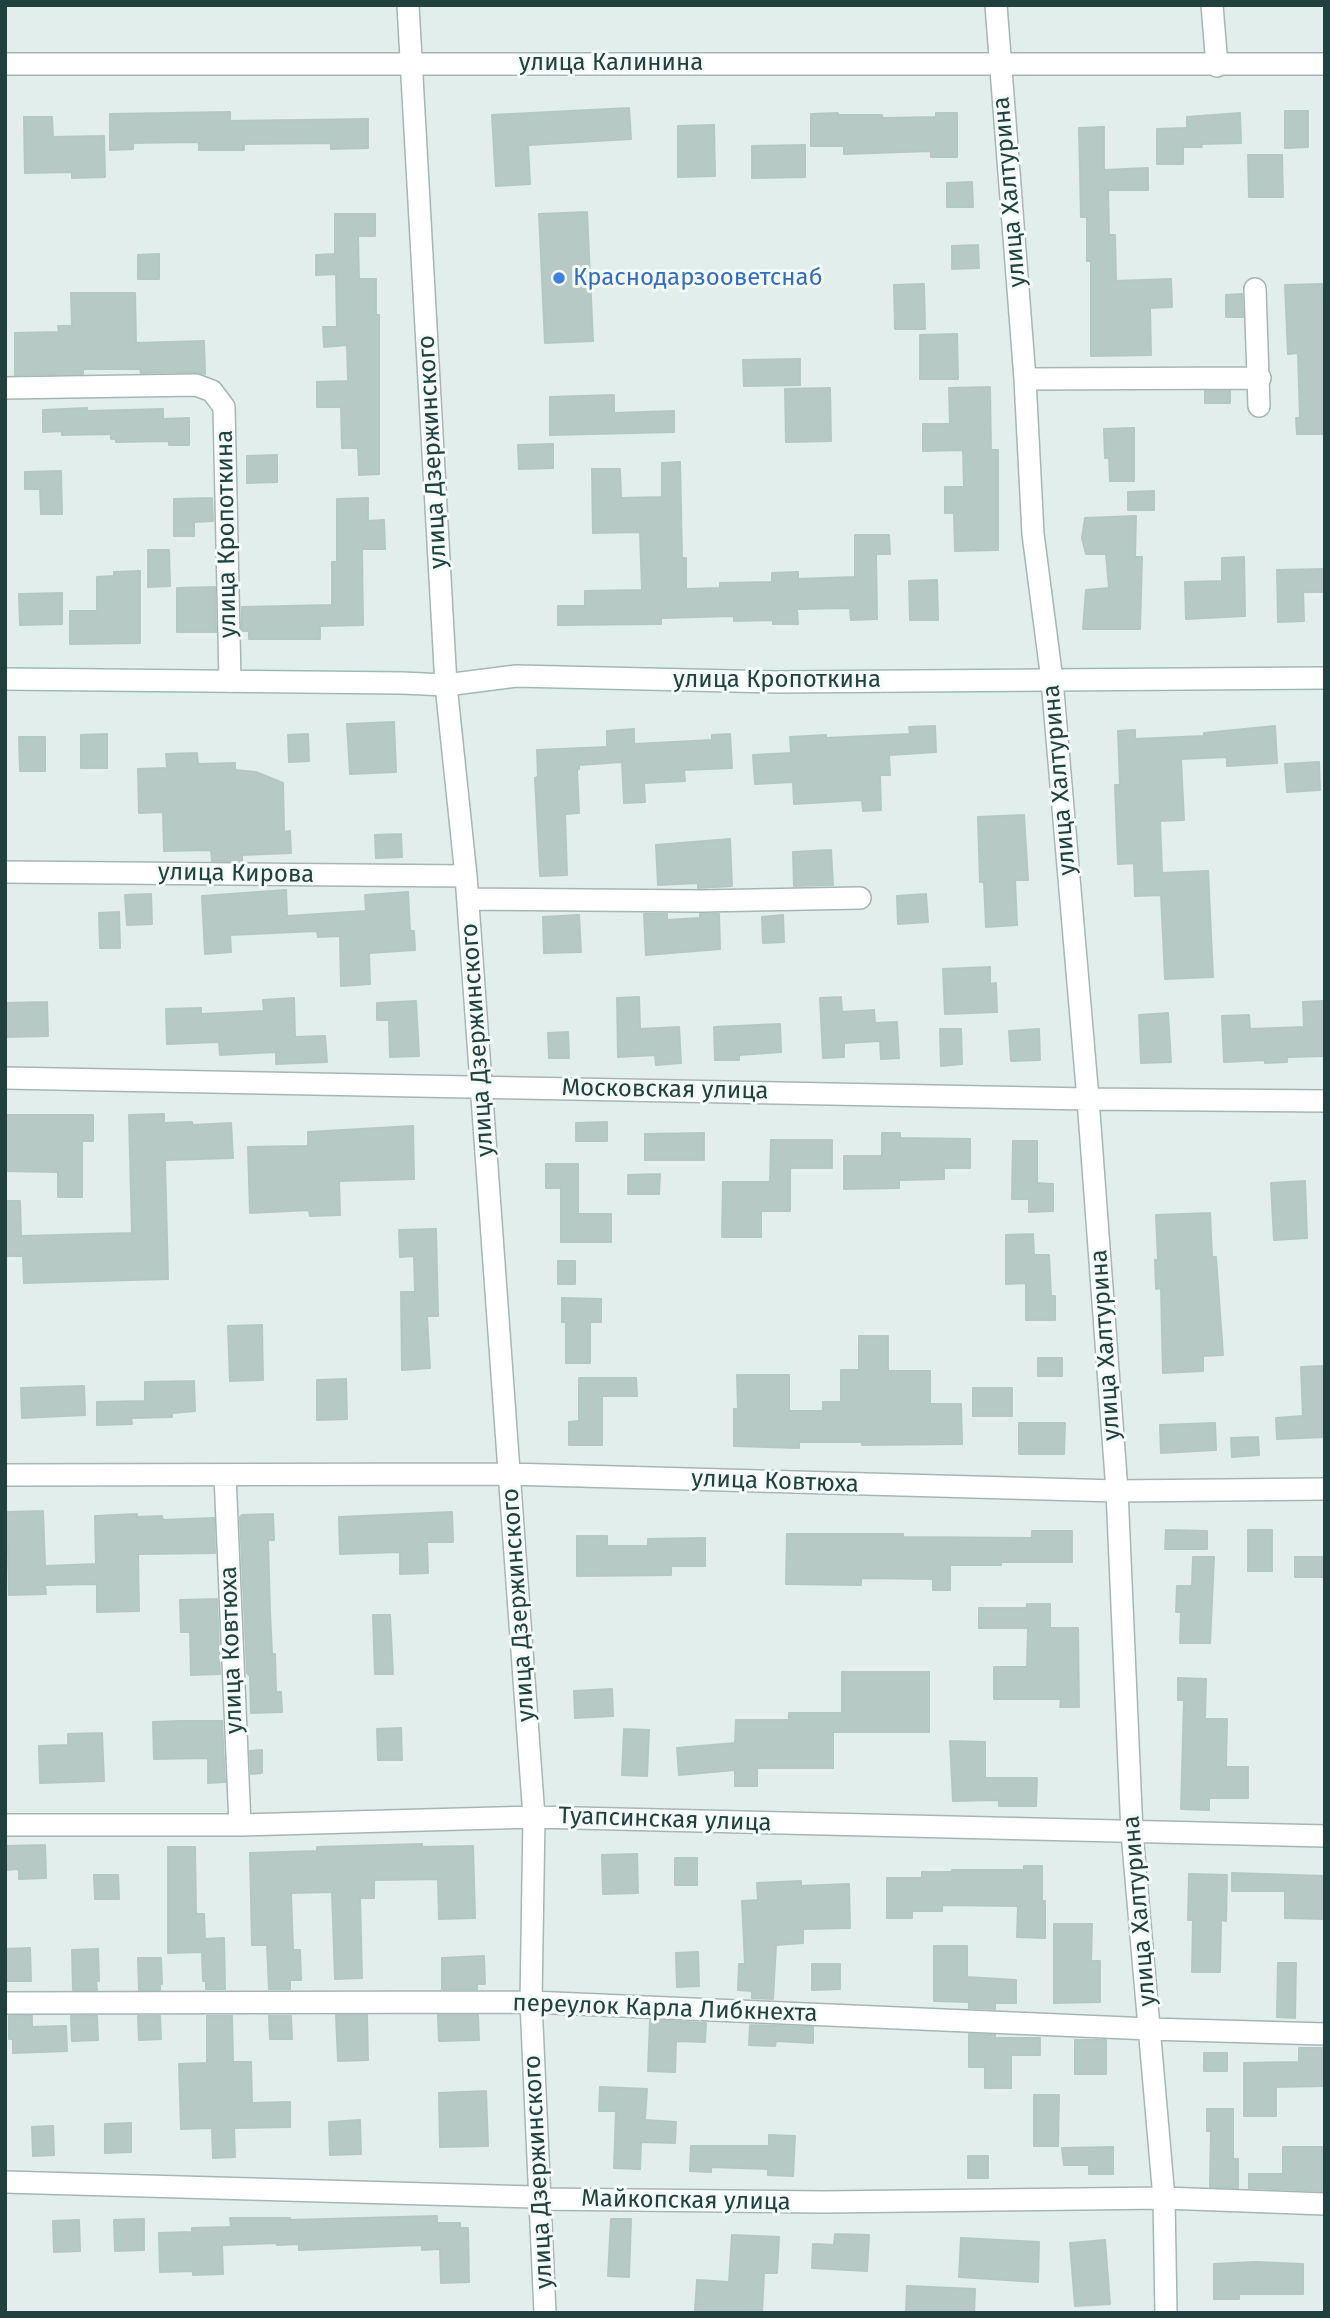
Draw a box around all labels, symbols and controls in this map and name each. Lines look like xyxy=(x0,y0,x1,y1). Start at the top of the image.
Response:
street label: улица Калинина xyxy=(519,49,703,77)
street label: улица Халтурина xyxy=(987,95,1033,289)
place label: Краснодарзооветснаб xyxy=(573,264,823,292)
marker: Краснодарзооветснаб xyxy=(551,270,567,286)
street label: улица Дзержинского xyxy=(412,334,454,570)
street label: улица Кропоткина xyxy=(211,430,243,638)
street label: улица Кропоткина xyxy=(673,666,881,694)
street label: улица Халтурина xyxy=(1037,683,1083,877)
street label: улица Кирова xyxy=(158,858,314,890)
street label: улица Дзержинского xyxy=(455,922,501,1158)
street label: Московская улица xyxy=(561,1074,769,1106)
street label: улица Халтурина xyxy=(1085,1248,1127,1442)
street label: улица Ковтюха xyxy=(691,1465,859,1499)
street label: улица Дзержинского xyxy=(496,1487,542,1723)
street label: улица Ковтюха xyxy=(215,1566,249,1734)
street label: Туапсинская улица xyxy=(558,1802,772,1838)
street label: улица Халтурина xyxy=(1117,1814,1163,2008)
street label: переулок Карла Либкнехта xyxy=(512,1989,818,2029)
street label: улица Дзержинского xyxy=(518,2054,560,2290)
street label: Майкопская улица xyxy=(581,2185,791,2217)

